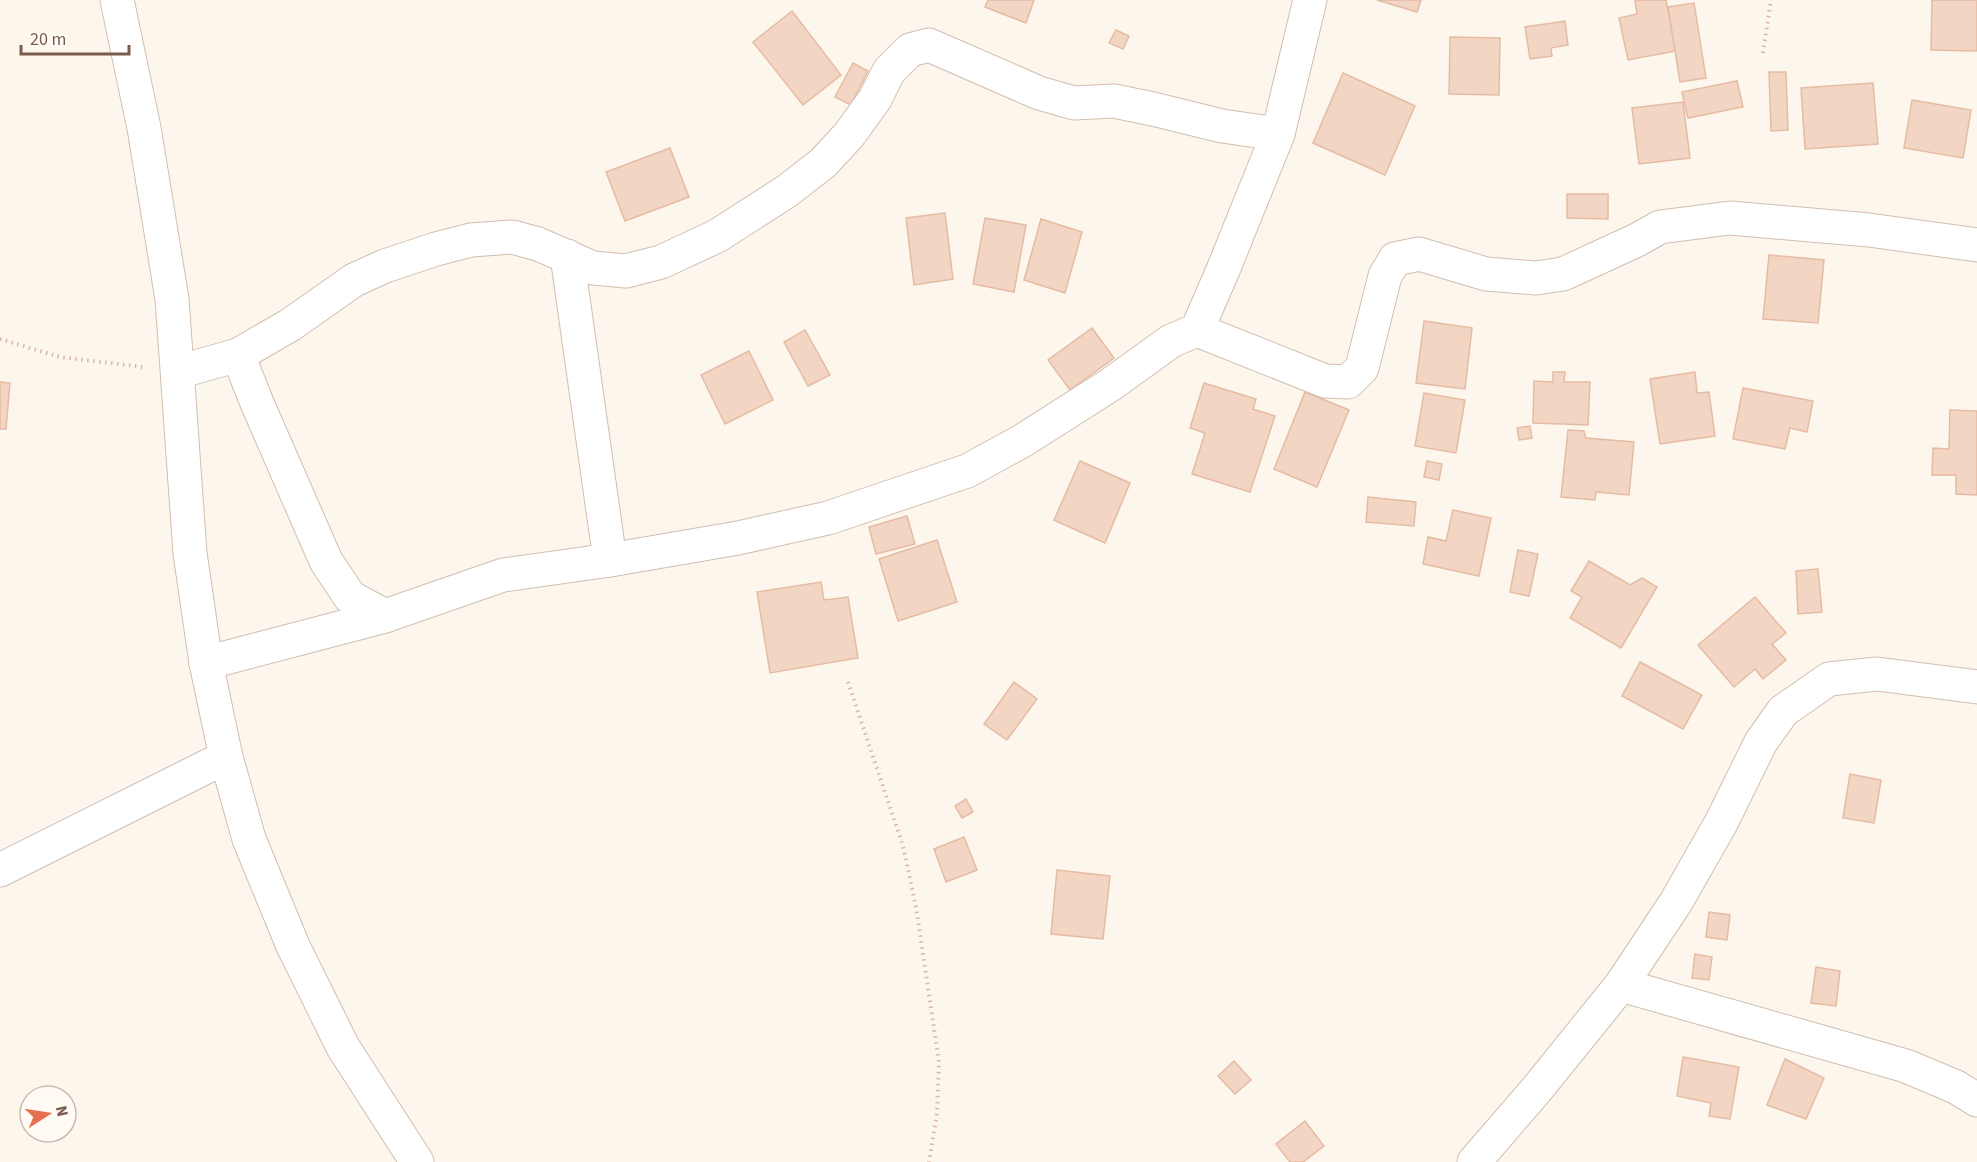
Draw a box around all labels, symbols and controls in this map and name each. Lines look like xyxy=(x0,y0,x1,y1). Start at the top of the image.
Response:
scale bar xyxy=(21,18,129,56)
text: 20 m xyxy=(30,27,66,52)
north arrow xyxy=(18,1084,78,1144)
text: N xyxy=(50,1104,74,1119)

